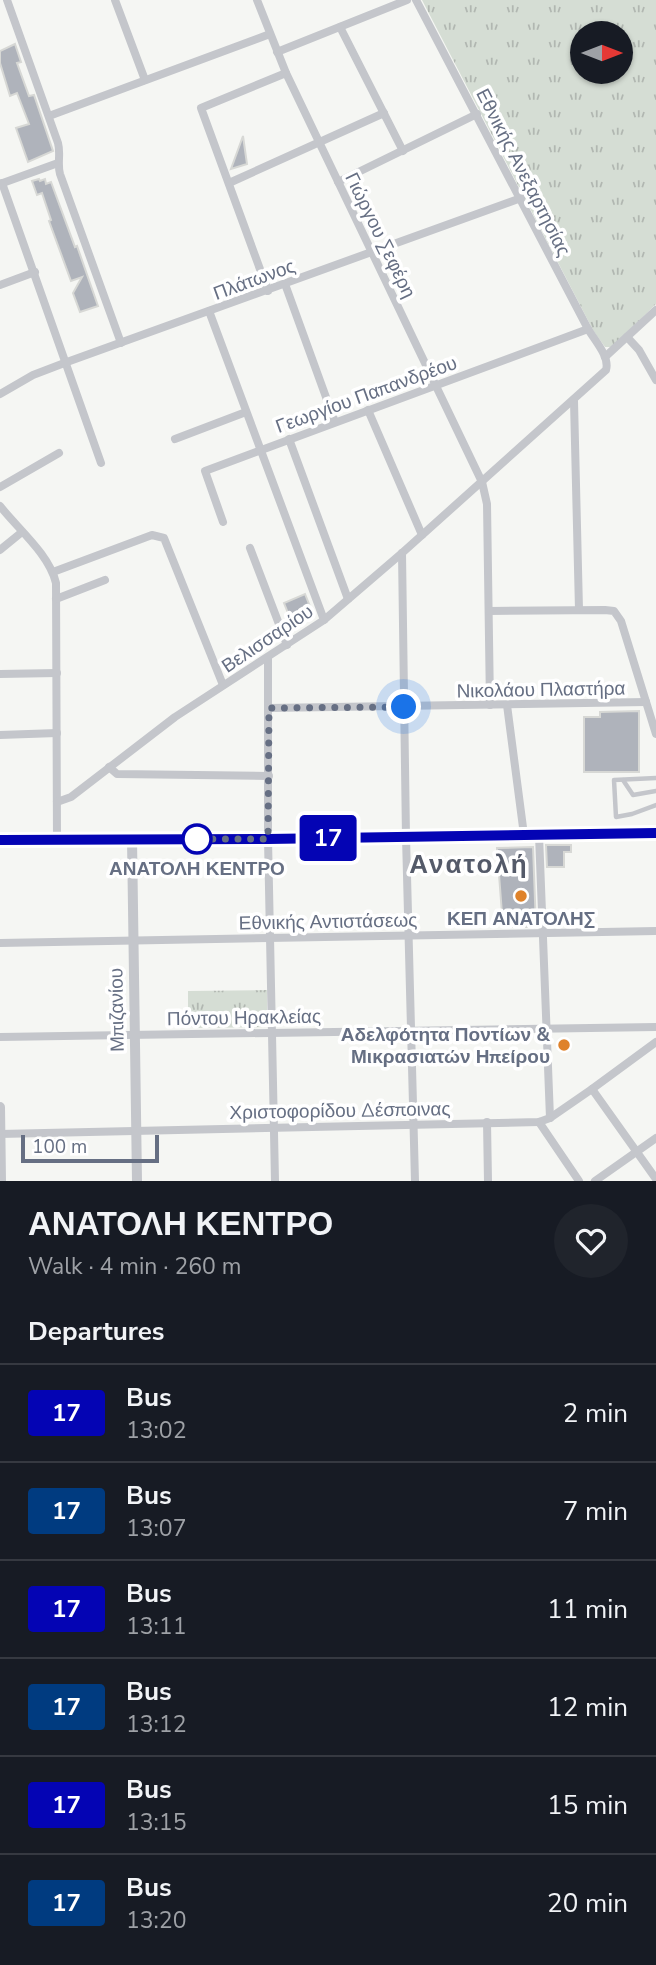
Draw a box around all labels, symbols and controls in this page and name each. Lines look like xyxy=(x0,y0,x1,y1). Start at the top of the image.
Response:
north arrow xyxy=(570,21,634,84)
map controls xyxy=(570,21,633,84)
street label: Εθνικής Ανεξαρτησίας xyxy=(470,84,577,261)
street label: Γιώργου Σεφέρη xyxy=(338,168,422,303)
street label: Πλάτωνος xyxy=(210,253,299,307)
street label: Γεωργίου Παπανδρέου xyxy=(272,350,461,440)
street label: Βελισσαρίου xyxy=(217,599,318,679)
street label: Νικολάου Πλαστήρα xyxy=(456,676,626,704)
your location xyxy=(386,689,421,724)
line badge: 17 xyxy=(296,815,360,861)
text: 17 xyxy=(314,822,342,854)
marker: ΑΝΑΤΟΛΗ ΚΕΝΤΡΟ xyxy=(182,824,212,854)
district label: Ανατολή xyxy=(409,847,529,882)
place label: ΑΝΑΤΟΛΗ ΚΕΝΤΡΟ xyxy=(109,856,285,882)
marker: ΚΕΠ ΑΝΑΤΟΛΗΣ xyxy=(513,888,529,904)
place label: ΚΕΠ ΑΝΑΤΟΛΗΣ xyxy=(447,906,595,932)
street label: Εθνικής Αντιστάσεως xyxy=(238,907,418,937)
street label: Μπιζανίου xyxy=(103,968,131,1052)
street label: Πόντου Ηρακλείας xyxy=(167,1004,321,1032)
place label: Αδελφότητα Ποντίων & Μικρασιατών Ηπείρου xyxy=(341,1022,551,1070)
marker: Αδελφότητα Ποντίων & Μικρασιατών Ηπείρου xyxy=(556,1037,572,1053)
street label: Χριστοφορίδου Δέσποινας xyxy=(229,1096,451,1126)
scale bar xyxy=(21,1132,159,1164)
text: 100 m xyxy=(32,1134,87,1160)
text: ΑΝΑΤΟΛΗ ΚΕΝΤΡΟ xyxy=(28,1202,333,1247)
button: heart xyxy=(554,1204,628,1278)
text: Walk · 4 min · 260 m xyxy=(28,1251,241,1282)
text: Departures xyxy=(28,1314,164,1349)
text: Bus xyxy=(126,1380,172,1415)
text: 2 min xyxy=(563,1396,628,1431)
text: 17 xyxy=(52,1397,81,1429)
text: 13:02 xyxy=(126,1415,186,1446)
text: Bus xyxy=(126,1478,172,1513)
text: 7 min xyxy=(563,1494,628,1529)
text: 17 xyxy=(52,1495,81,1527)
text: 13:07 xyxy=(126,1513,186,1544)
text: Bus xyxy=(126,1576,172,1611)
text: 11 min xyxy=(547,1592,628,1627)
text: 17 xyxy=(52,1593,81,1625)
text: 13:11 xyxy=(126,1611,186,1642)
text: Bus xyxy=(126,1674,172,1709)
text: 12 min xyxy=(547,1690,628,1725)
text: 17 xyxy=(52,1691,81,1723)
text: 13:12 xyxy=(126,1709,186,1740)
text: Bus xyxy=(126,1772,172,1807)
text: 15 min xyxy=(547,1788,628,1823)
text: 17 xyxy=(52,1789,81,1821)
text: 13:15 xyxy=(126,1807,186,1838)
text: Bus xyxy=(126,1870,172,1905)
text: 20 min xyxy=(547,1886,628,1921)
text: 17 xyxy=(52,1887,81,1919)
text: 13:20 xyxy=(126,1905,186,1936)

